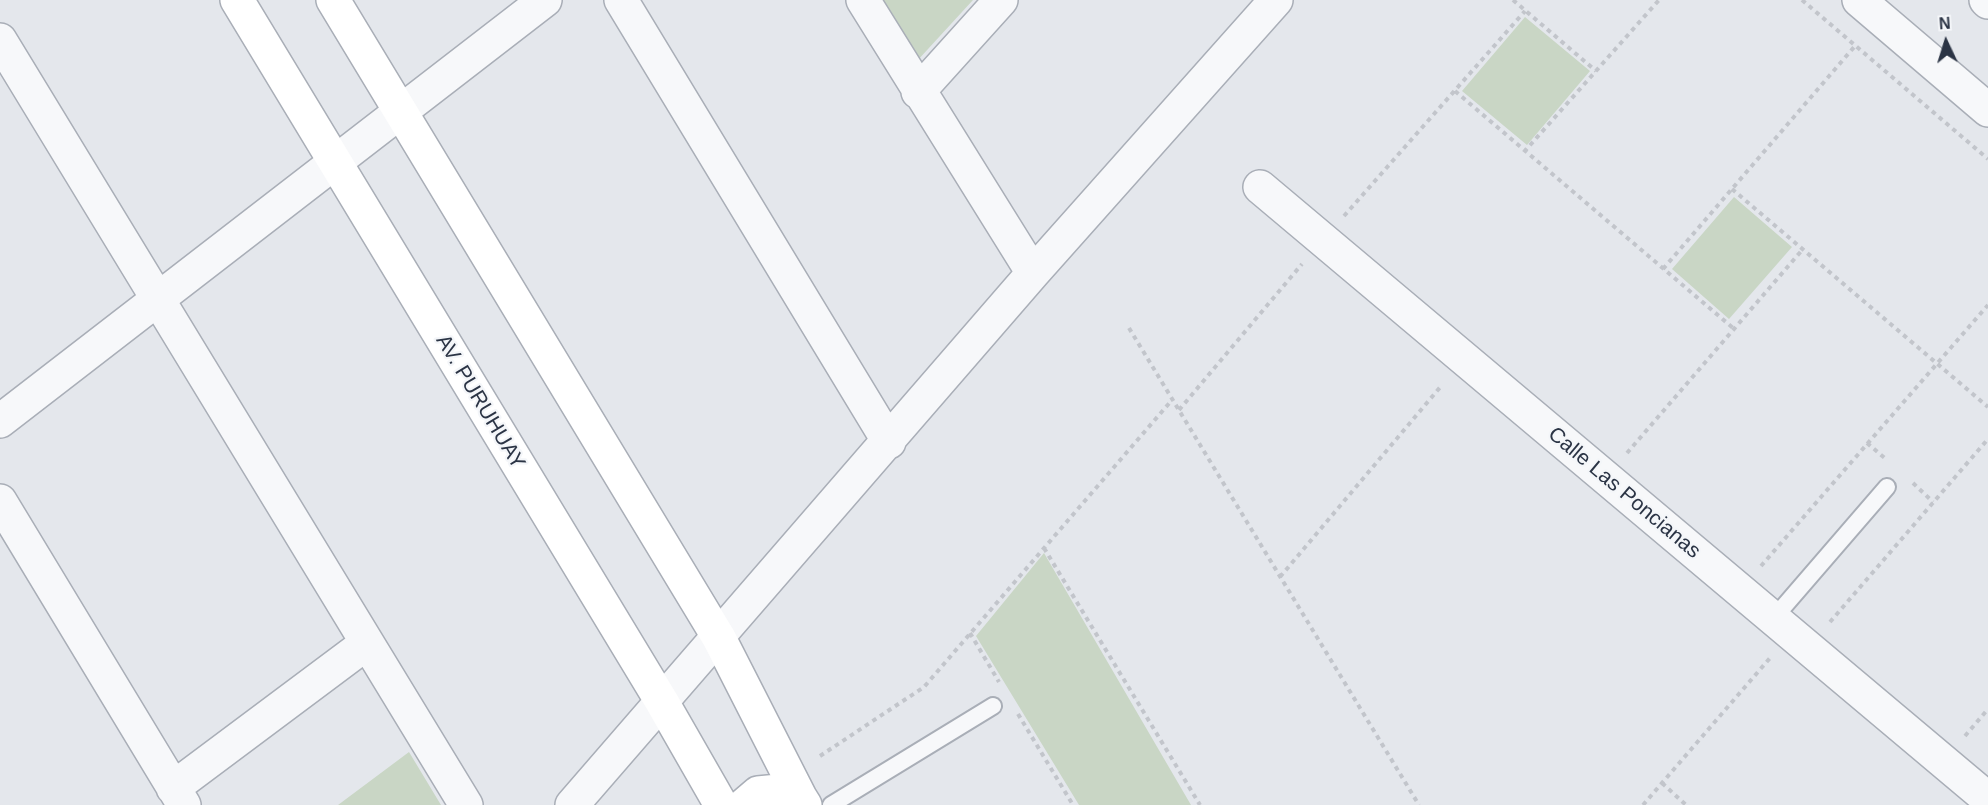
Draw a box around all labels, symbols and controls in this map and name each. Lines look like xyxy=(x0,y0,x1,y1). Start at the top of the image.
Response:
north arrow xyxy=(1916,12,1976,72)
text: N xyxy=(1938,15,1951,32)
street label: AV. PURUHUAY xyxy=(430,330,530,474)
street label: Calle Las Poncianas xyxy=(1543,422,1705,564)

